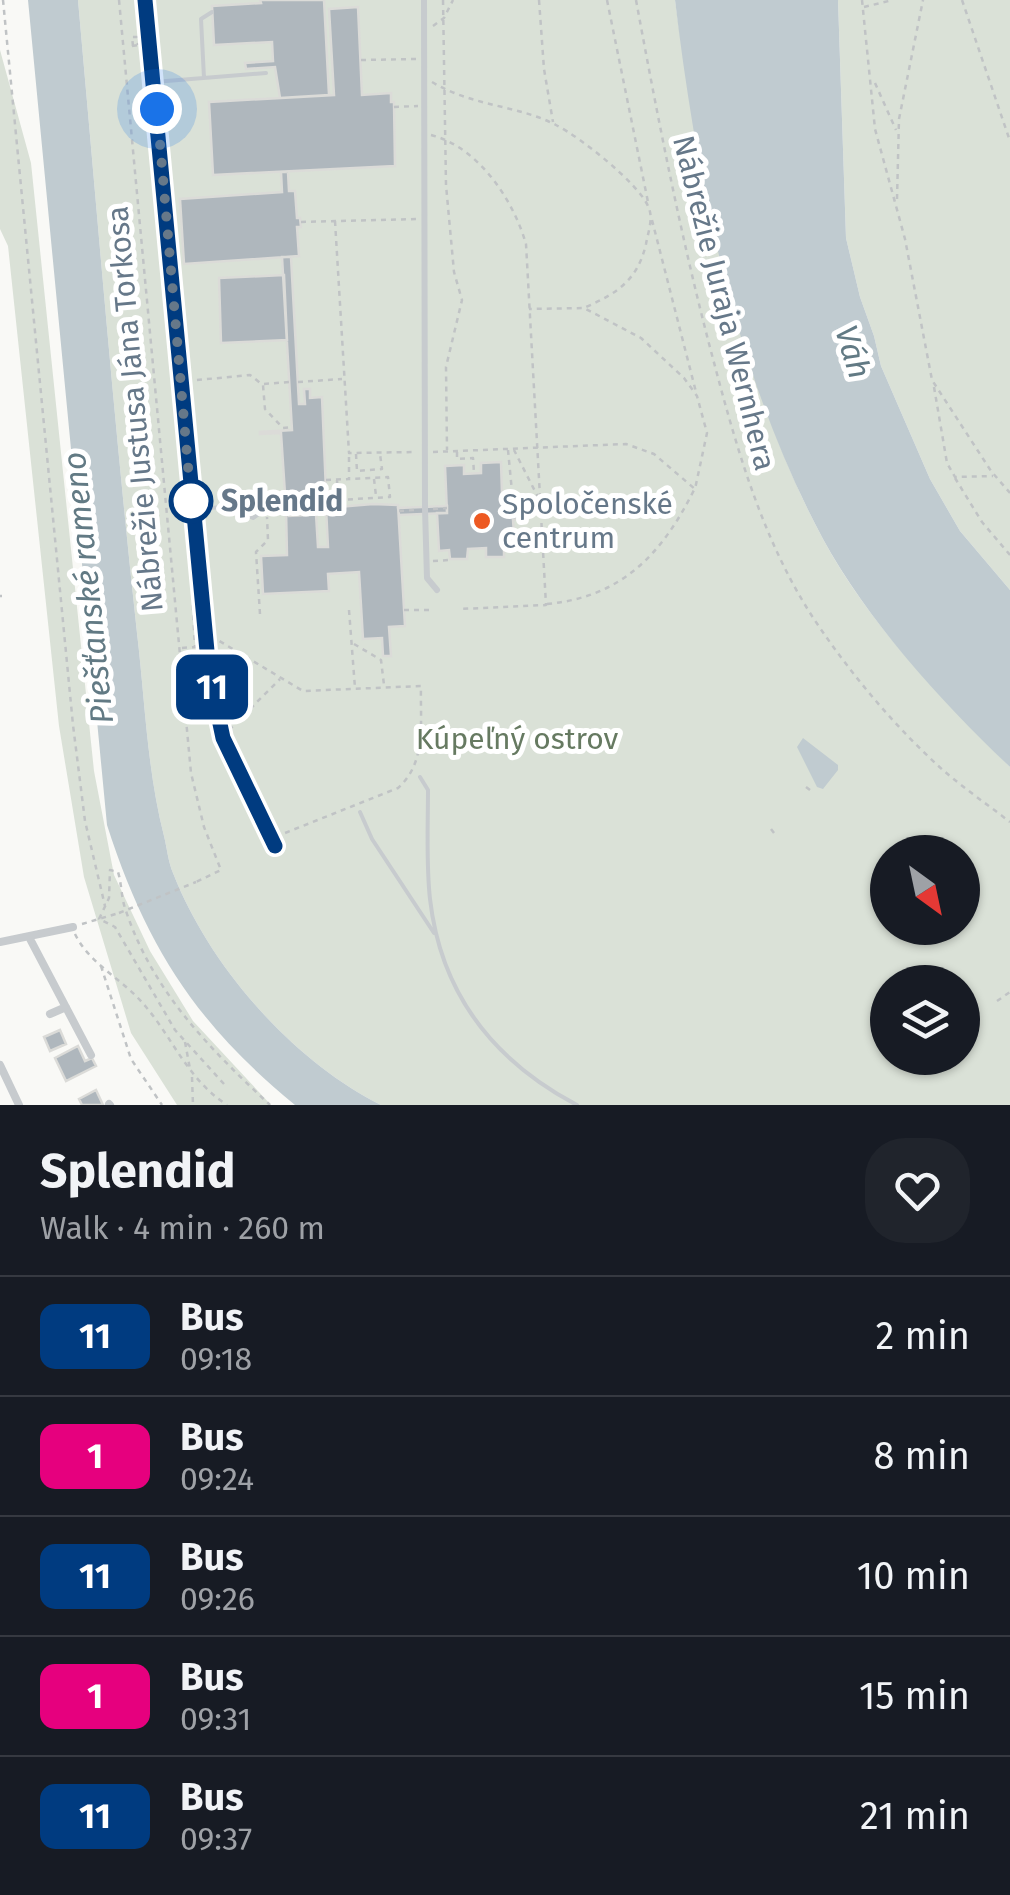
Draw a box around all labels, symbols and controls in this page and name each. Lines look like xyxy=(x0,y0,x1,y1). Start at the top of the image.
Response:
your location xyxy=(132,84,182,134)
street label: Nábrežie Juraja Wernhera xyxy=(665,132,783,474)
street label: Nábrežie Justusa Jána Torkosa xyxy=(99,205,171,613)
water label: Váh xyxy=(827,321,879,383)
water label: Piešťanské rameno xyxy=(55,450,121,726)
marker: Splendid xyxy=(170,480,212,522)
place label: Splendid xyxy=(221,483,343,519)
place label: Spoločenské centrum xyxy=(502,486,673,556)
marker: Spoločenské centrum xyxy=(471,510,493,532)
line badge: 11 xyxy=(167,654,257,720)
text: 11 xyxy=(196,666,228,708)
park label: Kúpeľný ostrov xyxy=(416,721,619,757)
north arrow xyxy=(870,835,980,945)
map controls xyxy=(870,835,980,1075)
button: layers xyxy=(870,965,980,1075)
button: heart xyxy=(865,1138,970,1243)
text: Splendid xyxy=(40,1142,235,1200)
text: Walk · 4 min · 260 m xyxy=(40,1209,325,1247)
text: Bus xyxy=(180,1294,244,1340)
text: 2 min xyxy=(876,1313,970,1359)
text: 11 xyxy=(79,1315,111,1357)
text: 09:18 xyxy=(180,1340,252,1378)
text: Bus xyxy=(180,1414,244,1460)
text: 8 min xyxy=(873,1433,970,1479)
text: 1 xyxy=(87,1435,103,1477)
text: 09:24 xyxy=(180,1460,254,1498)
text: Bus xyxy=(180,1534,244,1580)
text: 10 min xyxy=(857,1553,970,1599)
text: 11 xyxy=(79,1555,111,1597)
text: 09:26 xyxy=(180,1580,255,1618)
text: Bus xyxy=(180,1654,244,1700)
text: 15 min xyxy=(859,1673,970,1719)
text: 1 xyxy=(87,1675,103,1717)
text: 09:31 xyxy=(180,1700,251,1738)
text: Bus xyxy=(180,1774,244,1820)
text: 21 min xyxy=(860,1793,970,1839)
text: 11 xyxy=(79,1795,111,1837)
text: 09:37 xyxy=(180,1820,252,1858)

